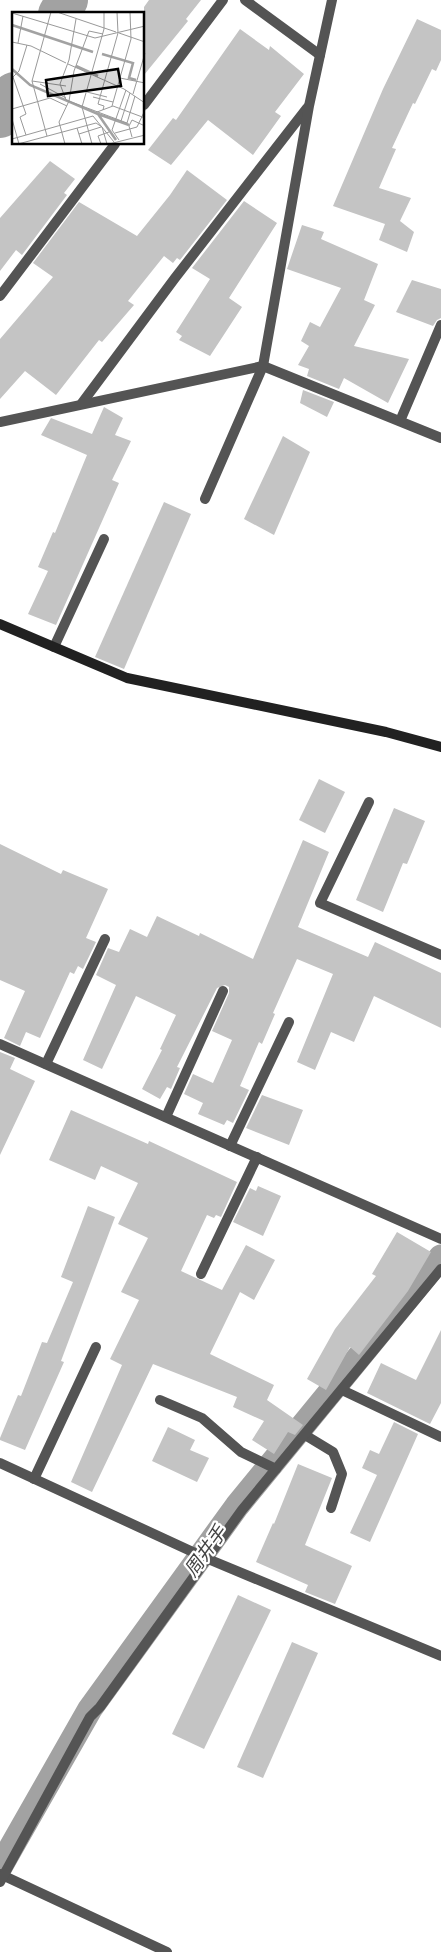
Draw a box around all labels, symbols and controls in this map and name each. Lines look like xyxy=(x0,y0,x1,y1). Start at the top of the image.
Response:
inset map xyxy=(12,12,145,145)
water label: 周井手 xyxy=(178,1519,233,1582)

